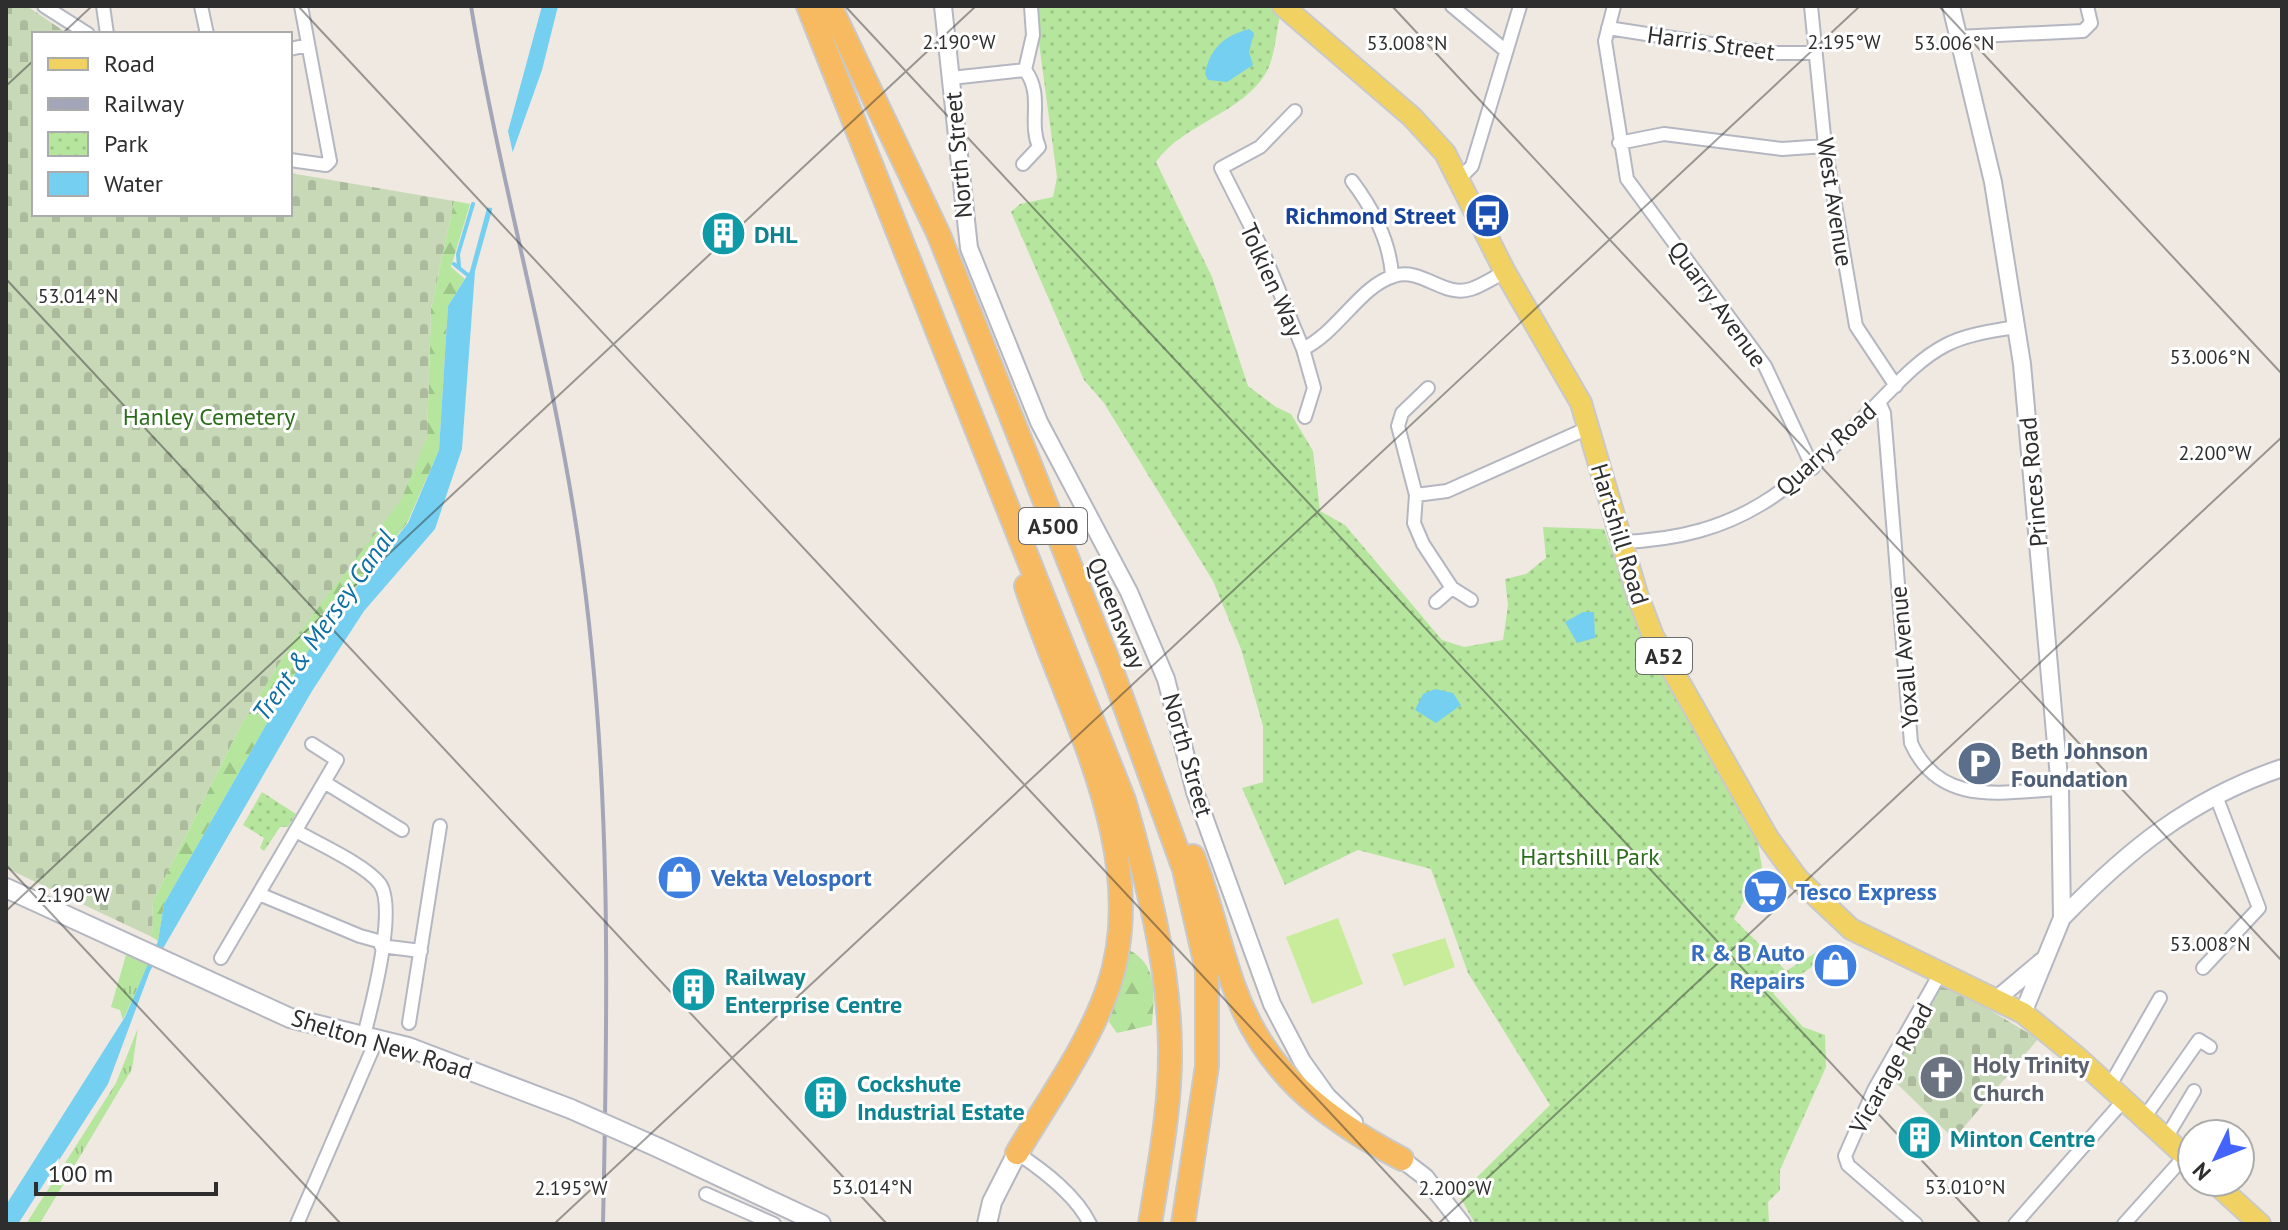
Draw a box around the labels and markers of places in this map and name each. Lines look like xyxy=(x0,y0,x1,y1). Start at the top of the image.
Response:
bus stop icon: Richmond Street xyxy=(1463,191,1511,239)
place label: Richmond Street xyxy=(1285,200,1457,231)
building icon: DHL xyxy=(699,210,747,258)
place label: DHL xyxy=(754,219,798,250)
place label: Beth Johnson Foundation xyxy=(2011,735,2148,794)
parking icon: Beth Johnson Foundation xyxy=(1956,740,2004,788)
shop icon: Vekta Velosport xyxy=(656,853,704,901)
place label: Vekta Velosport xyxy=(710,862,872,893)
supermarket icon: Tesco Express xyxy=(1741,867,1789,915)
place label: Tesco Express xyxy=(1796,876,1937,907)
place label: R & B Auto Repairs xyxy=(1691,937,1805,996)
shop icon: R & B Auto Repairs xyxy=(1812,942,1860,990)
place label: Railway Enterprise Centre xyxy=(725,961,902,1020)
building icon: Railway Enterprise Centre xyxy=(670,966,718,1014)
place label: Holy Trinity Church xyxy=(1973,1049,2090,1108)
church icon: Holy Trinity Church xyxy=(1918,1054,1966,1102)
place label: Cockshute Industrial Estate xyxy=(857,1068,1025,1127)
building icon: Cockshute Industrial Estate xyxy=(802,1073,850,1121)
building icon: Minton Centre xyxy=(1895,1114,1943,1162)
place label: Minton Centre xyxy=(1950,1123,2096,1154)

